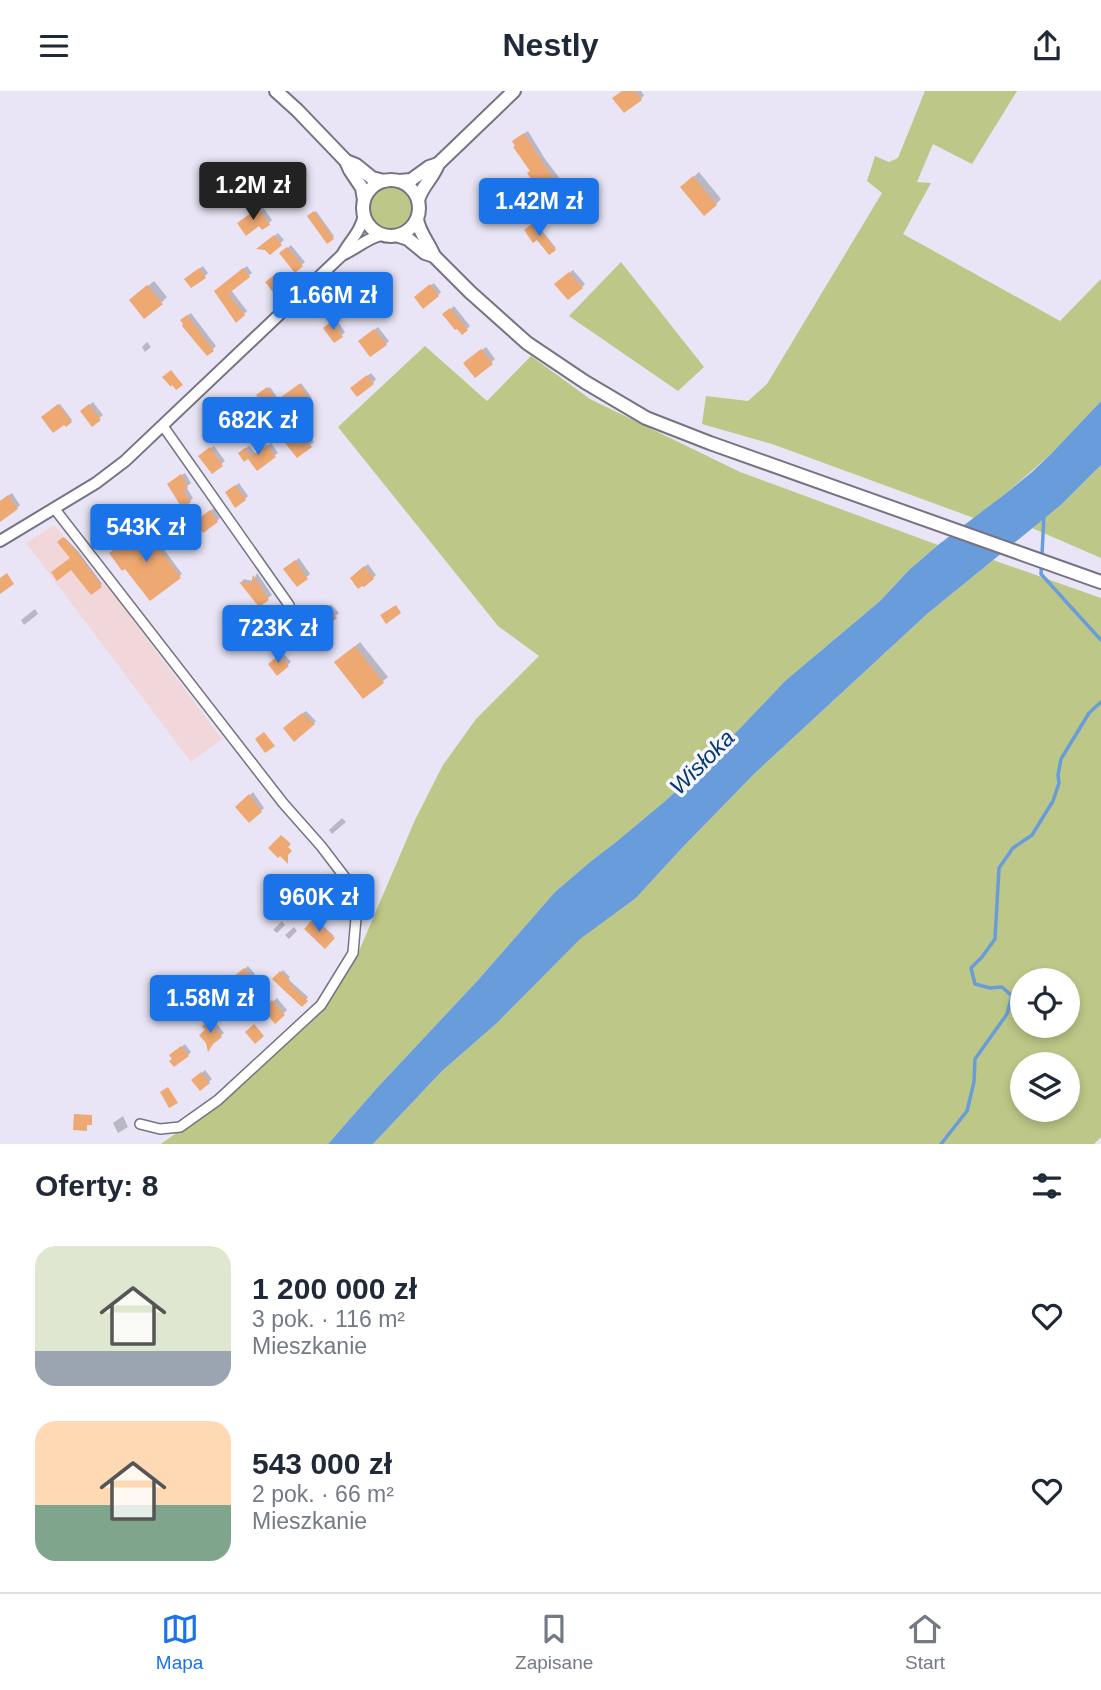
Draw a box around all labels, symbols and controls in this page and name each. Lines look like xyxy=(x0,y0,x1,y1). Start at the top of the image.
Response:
icon: menu xyxy=(35,27,73,65)
text: Nestly xyxy=(502,27,599,63)
icon: share xyxy=(1028,27,1066,65)
pin: 1.2M zł xyxy=(188,163,318,222)
text: 1.2M zł xyxy=(215,172,291,198)
pin: 1.42M zł xyxy=(467,179,611,238)
text: 1.42M zł xyxy=(495,188,583,214)
pin: 1.66M zł xyxy=(261,273,405,332)
text: 1.66M zł xyxy=(289,282,377,308)
pin: 682K zł xyxy=(193,397,323,457)
text: 682K zł xyxy=(218,407,298,433)
pin: 543K zł xyxy=(81,505,211,564)
text: 543K zł xyxy=(106,514,186,540)
pin: 723K zł xyxy=(213,605,343,665)
text: 723K zł xyxy=(238,615,318,641)
water label: Wisłoka xyxy=(664,724,740,800)
pin: 960K zł xyxy=(254,875,384,934)
text: 960K zł xyxy=(279,884,359,910)
map controls xyxy=(1010,968,1080,1122)
button: locate xyxy=(1010,968,1080,1038)
pin: 1.58M zł xyxy=(138,975,282,1035)
text: 1.58M zł xyxy=(166,985,254,1011)
button: layers xyxy=(1010,1052,1080,1122)
icon: filters xyxy=(1028,1167,1066,1205)
text: Oferty: 8 xyxy=(35,1169,158,1202)
text: 1 200 000 zł xyxy=(252,1272,417,1305)
icon: home xyxy=(91,1274,175,1358)
icon: heart xyxy=(1028,1297,1066,1335)
text: 3 pok. · 116 m² xyxy=(252,1306,405,1332)
text: Mieszkanie xyxy=(252,1333,367,1359)
text: 543 000 zł xyxy=(252,1447,392,1480)
icon: home xyxy=(91,1449,175,1533)
icon: heart xyxy=(1028,1472,1066,1510)
text: 2 pok. · 66 m² xyxy=(252,1481,394,1507)
text: Mieszkanie xyxy=(252,1508,367,1534)
tab: Mapa xyxy=(156,1610,203,1674)
tab: Zapisane xyxy=(515,1610,593,1674)
tab: Start xyxy=(905,1610,945,1674)

